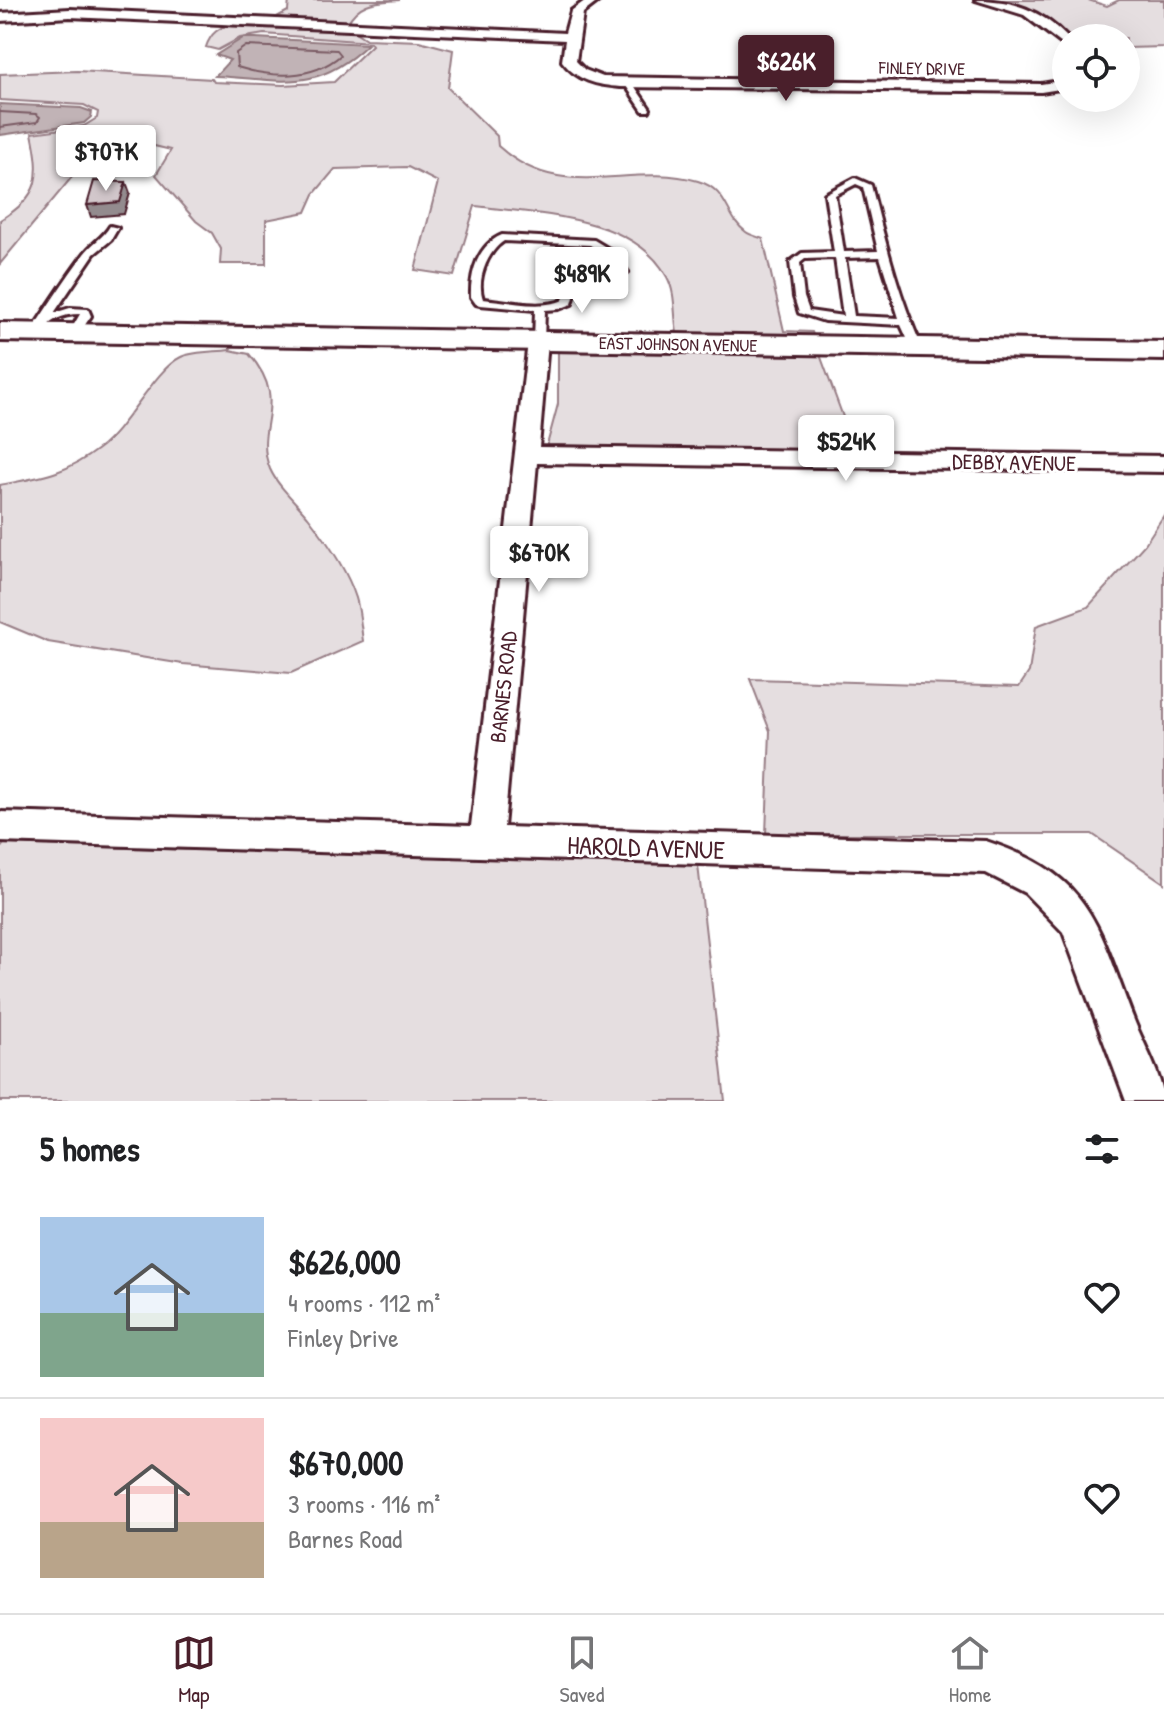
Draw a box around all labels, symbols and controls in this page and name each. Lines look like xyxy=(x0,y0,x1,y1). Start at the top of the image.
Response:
map controls xyxy=(1052,24,1140,112)
button: locate xyxy=(1052,24,1140,112)
pin: $626K xyxy=(730,35,842,103)
text: $626K xyxy=(756,43,816,78)
street label: FINLEY DRIVE xyxy=(878,55,965,81)
pin: $707K xyxy=(50,125,162,193)
text: $707K xyxy=(74,133,138,168)
pin: $489K xyxy=(526,247,638,315)
text: $489K xyxy=(553,255,611,290)
street label: EAST JOHNSON AVENUE xyxy=(599,330,757,358)
pin: $524K xyxy=(790,415,902,483)
text: $524K xyxy=(816,423,876,458)
street label: DEBBY AVENUE xyxy=(952,446,1076,478)
pin: $670K xyxy=(483,526,595,594)
text: $670K xyxy=(508,534,570,569)
street label: BARNES ROAD xyxy=(482,629,524,744)
street label: HAROLD AVENUE xyxy=(567,827,726,867)
text: 5 homes xyxy=(40,1126,140,1172)
icon: filters xyxy=(1080,1127,1124,1171)
text: $626,000 xyxy=(288,1239,401,1285)
icon: home xyxy=(104,1249,200,1345)
icon: heart xyxy=(1080,1275,1124,1319)
text: 4 rooms · 112 m² xyxy=(288,1285,440,1320)
text: Finley Drive xyxy=(288,1320,399,1355)
text: $670,000 xyxy=(288,1440,403,1486)
icon: home xyxy=(104,1450,200,1546)
icon: heart xyxy=(1080,1476,1124,1520)
text: 3 rooms · 116 m² xyxy=(288,1486,440,1521)
text: Barnes Road xyxy=(288,1521,402,1556)
tab: Map xyxy=(172,1631,216,1709)
tab: Saved xyxy=(560,1631,604,1709)
tab: Home xyxy=(948,1631,992,1709)

